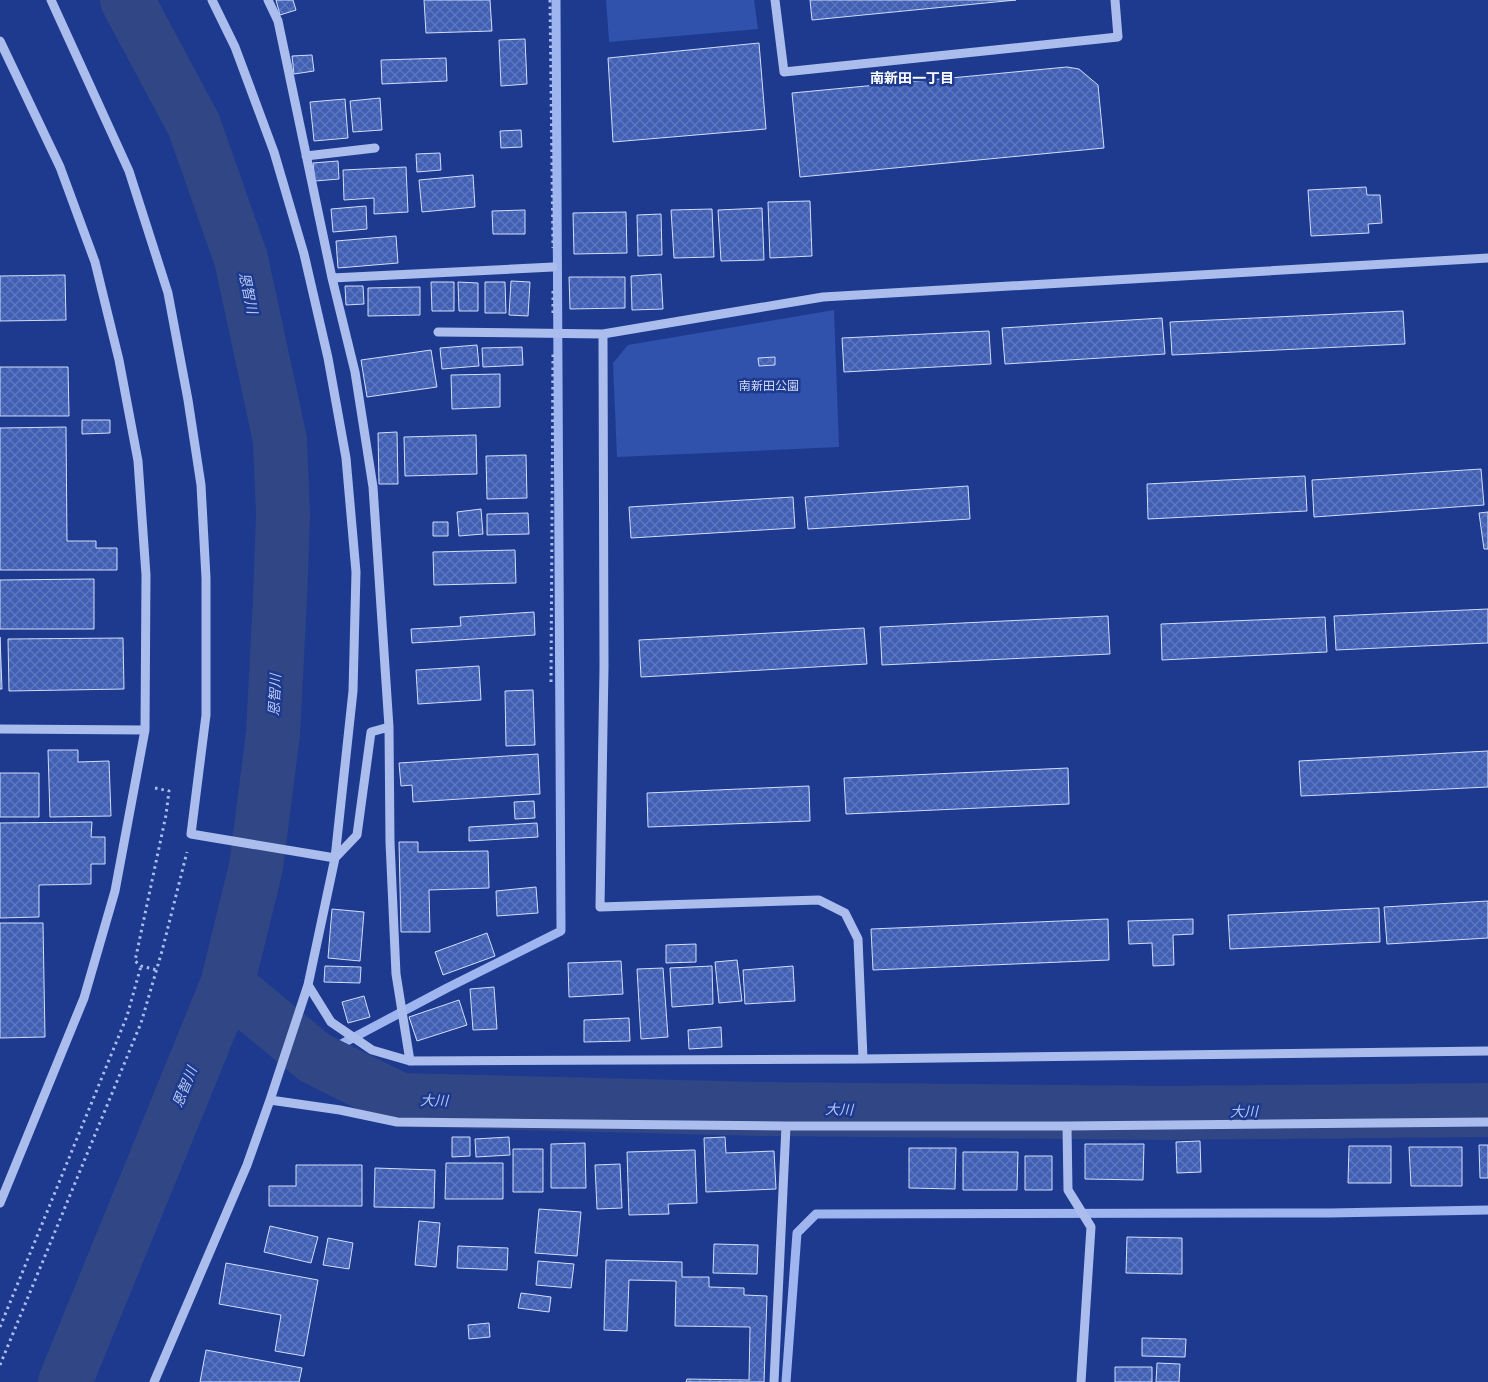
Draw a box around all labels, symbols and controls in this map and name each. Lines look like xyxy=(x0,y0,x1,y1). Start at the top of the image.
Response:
district label: 南新田一丁目 xyxy=(870,70,954,87)
water label: 恩智川 xyxy=(235,271,261,317)
park label: 南新田公園 xyxy=(739,379,799,393)
water label: 恩智川 xyxy=(265,672,285,716)
water label: 恩智川 xyxy=(169,1062,201,1110)
water label: 大川 xyxy=(420,1092,450,1110)
water label: 大川 xyxy=(825,1101,855,1119)
water label: 大川 xyxy=(1230,1103,1260,1121)

